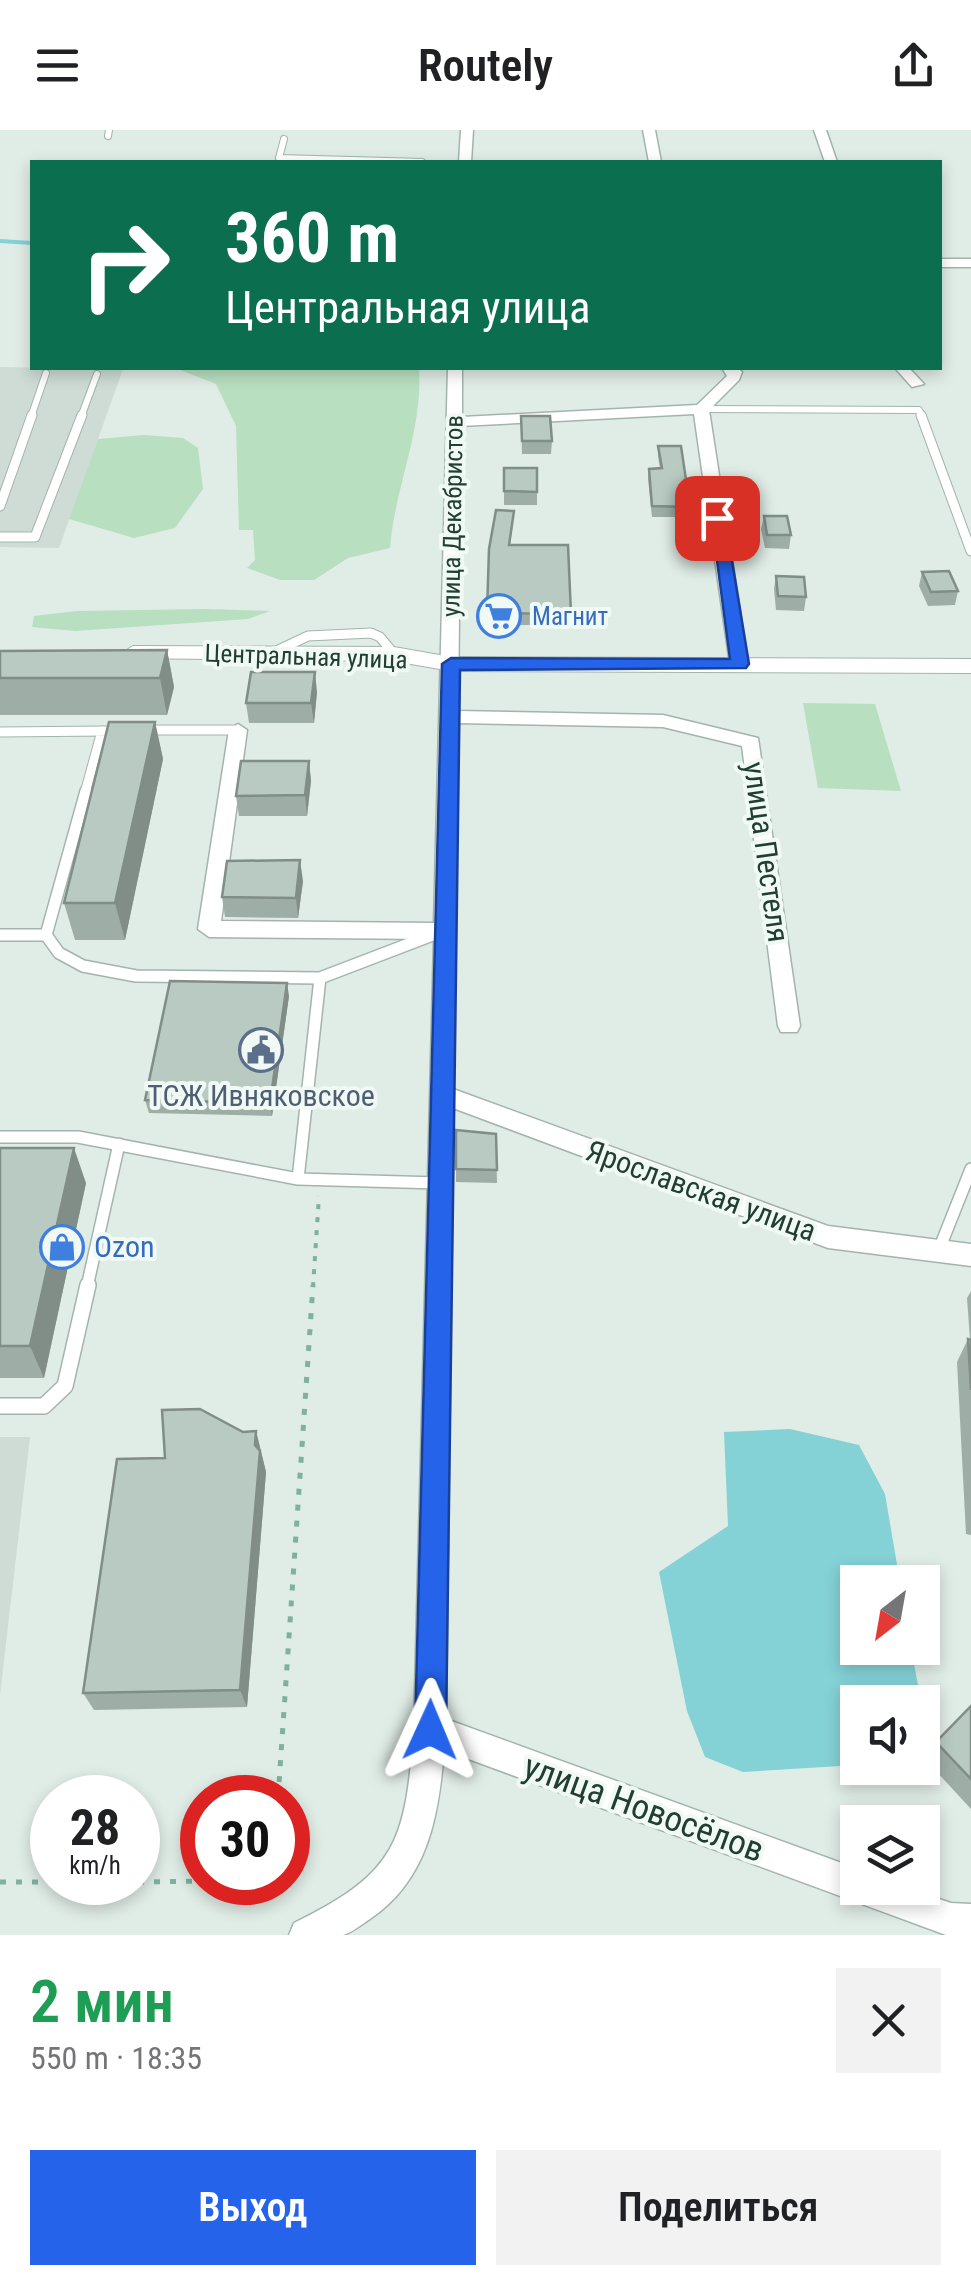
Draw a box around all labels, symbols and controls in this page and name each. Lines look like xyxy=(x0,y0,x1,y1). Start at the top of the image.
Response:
icon: menu xyxy=(30,38,85,93)
icon: share xyxy=(886,38,941,93)
text: Routely xyxy=(418,39,553,92)
text: 360 m xyxy=(225,197,399,279)
icon: right xyxy=(60,200,190,330)
text: Центральная улица xyxy=(225,281,591,334)
street label: улица Декабристов xyxy=(436,415,469,617)
pin xyxy=(675,476,760,561)
icon: arrive xyxy=(690,491,745,546)
supermarket icon: Магнит xyxy=(476,593,522,639)
place label: Магнит xyxy=(532,602,608,631)
street label: Центральная улица xyxy=(204,638,408,675)
street label: улица Пестеля xyxy=(737,760,796,944)
public building icon: ТСЖ Ивняковское xyxy=(238,1027,284,1073)
place label: ТСЖ Ивняковское xyxy=(147,1078,375,1113)
street label: Ярославская улица xyxy=(582,1133,821,1248)
shop icon: Ozon xyxy=(39,1224,85,1270)
place label: Ozon xyxy=(94,1229,155,1264)
north arrow xyxy=(840,1565,940,1665)
map controls xyxy=(840,1565,940,1905)
position arrow xyxy=(378,1678,482,1782)
button: sound xyxy=(840,1685,940,1785)
street label: улица Новосёлов xyxy=(518,1746,770,1871)
speed limit sign: 30 xyxy=(180,1775,310,1905)
text: 28 xyxy=(70,1799,120,1857)
button: layers xyxy=(840,1805,940,1905)
text: km/h xyxy=(69,1851,121,1880)
text: 2 мин xyxy=(30,1966,174,2037)
button: close xyxy=(836,1968,941,2073)
text: 550 m · 18:35 xyxy=(30,2039,202,2077)
button: Выход xyxy=(30,2150,476,2265)
button: Поделиться xyxy=(496,2150,941,2265)

